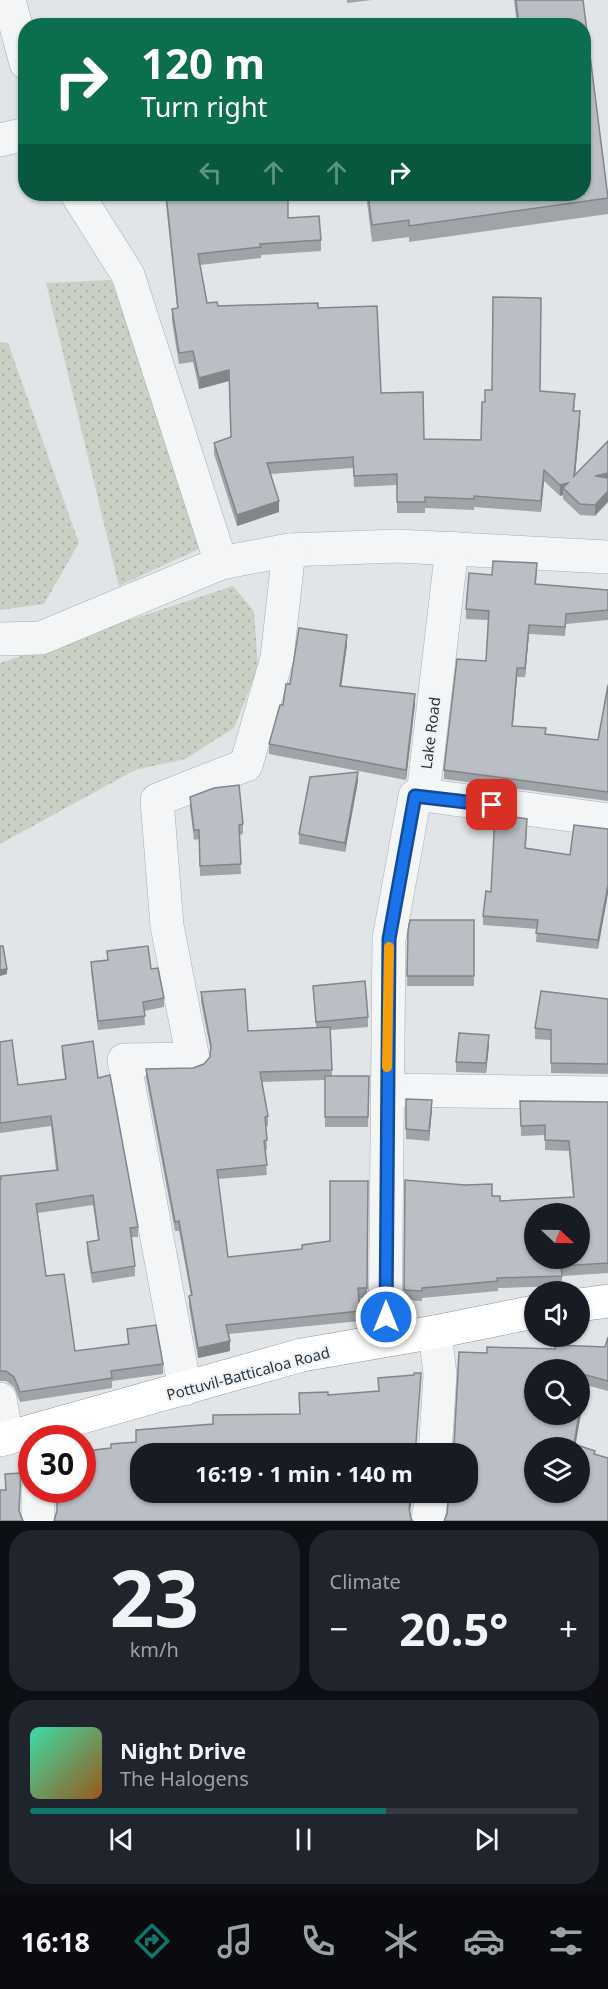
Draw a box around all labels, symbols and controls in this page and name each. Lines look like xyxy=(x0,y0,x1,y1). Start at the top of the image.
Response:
text: 120 m xyxy=(141,34,265,91)
icon: right xyxy=(42,42,120,120)
text: Turn right xyxy=(141,88,267,125)
icon: left xyxy=(194,156,227,189)
icon: ahead xyxy=(257,156,290,189)
icon: ahead xyxy=(320,156,353,189)
icon: right xyxy=(383,156,416,189)
street label: Lake Road xyxy=(416,696,444,770)
pin xyxy=(466,779,517,830)
icon: arrive xyxy=(475,788,508,821)
north arrow xyxy=(524,1203,590,1269)
map controls xyxy=(524,1203,590,1503)
button: sound xyxy=(524,1281,590,1347)
position arrow xyxy=(354,1285,418,1349)
street label: Pottuvil-Batticaloa Road xyxy=(164,1342,332,1404)
button: search xyxy=(524,1359,590,1425)
speed limit sign: 30 xyxy=(18,1425,96,1503)
button: layers xyxy=(524,1437,590,1503)
text: 16:19 · 1 min · 140 m xyxy=(195,1458,413,1488)
text: 23 xyxy=(110,1544,199,1650)
text: Climate xyxy=(330,1568,401,1595)
text: 20.5° xyxy=(399,1598,508,1659)
text: − xyxy=(330,1606,348,1651)
text: + xyxy=(559,1606,578,1651)
text: km/h xyxy=(130,1636,179,1663)
text: Night Drive xyxy=(120,1735,246,1765)
text: The Halogens xyxy=(120,1765,249,1792)
icon: previous xyxy=(105,1823,138,1856)
icon: pause xyxy=(287,1823,320,1856)
icon: next xyxy=(470,1823,503,1856)
icon: directions xyxy=(131,1920,173,1962)
icon: music xyxy=(214,1920,256,1962)
icon: phone xyxy=(297,1920,339,1962)
icon: climate xyxy=(380,1920,422,1962)
icon: car xyxy=(463,1920,505,1962)
icon: filters xyxy=(545,1920,587,1962)
text: 16:18 xyxy=(20,1923,90,1960)

